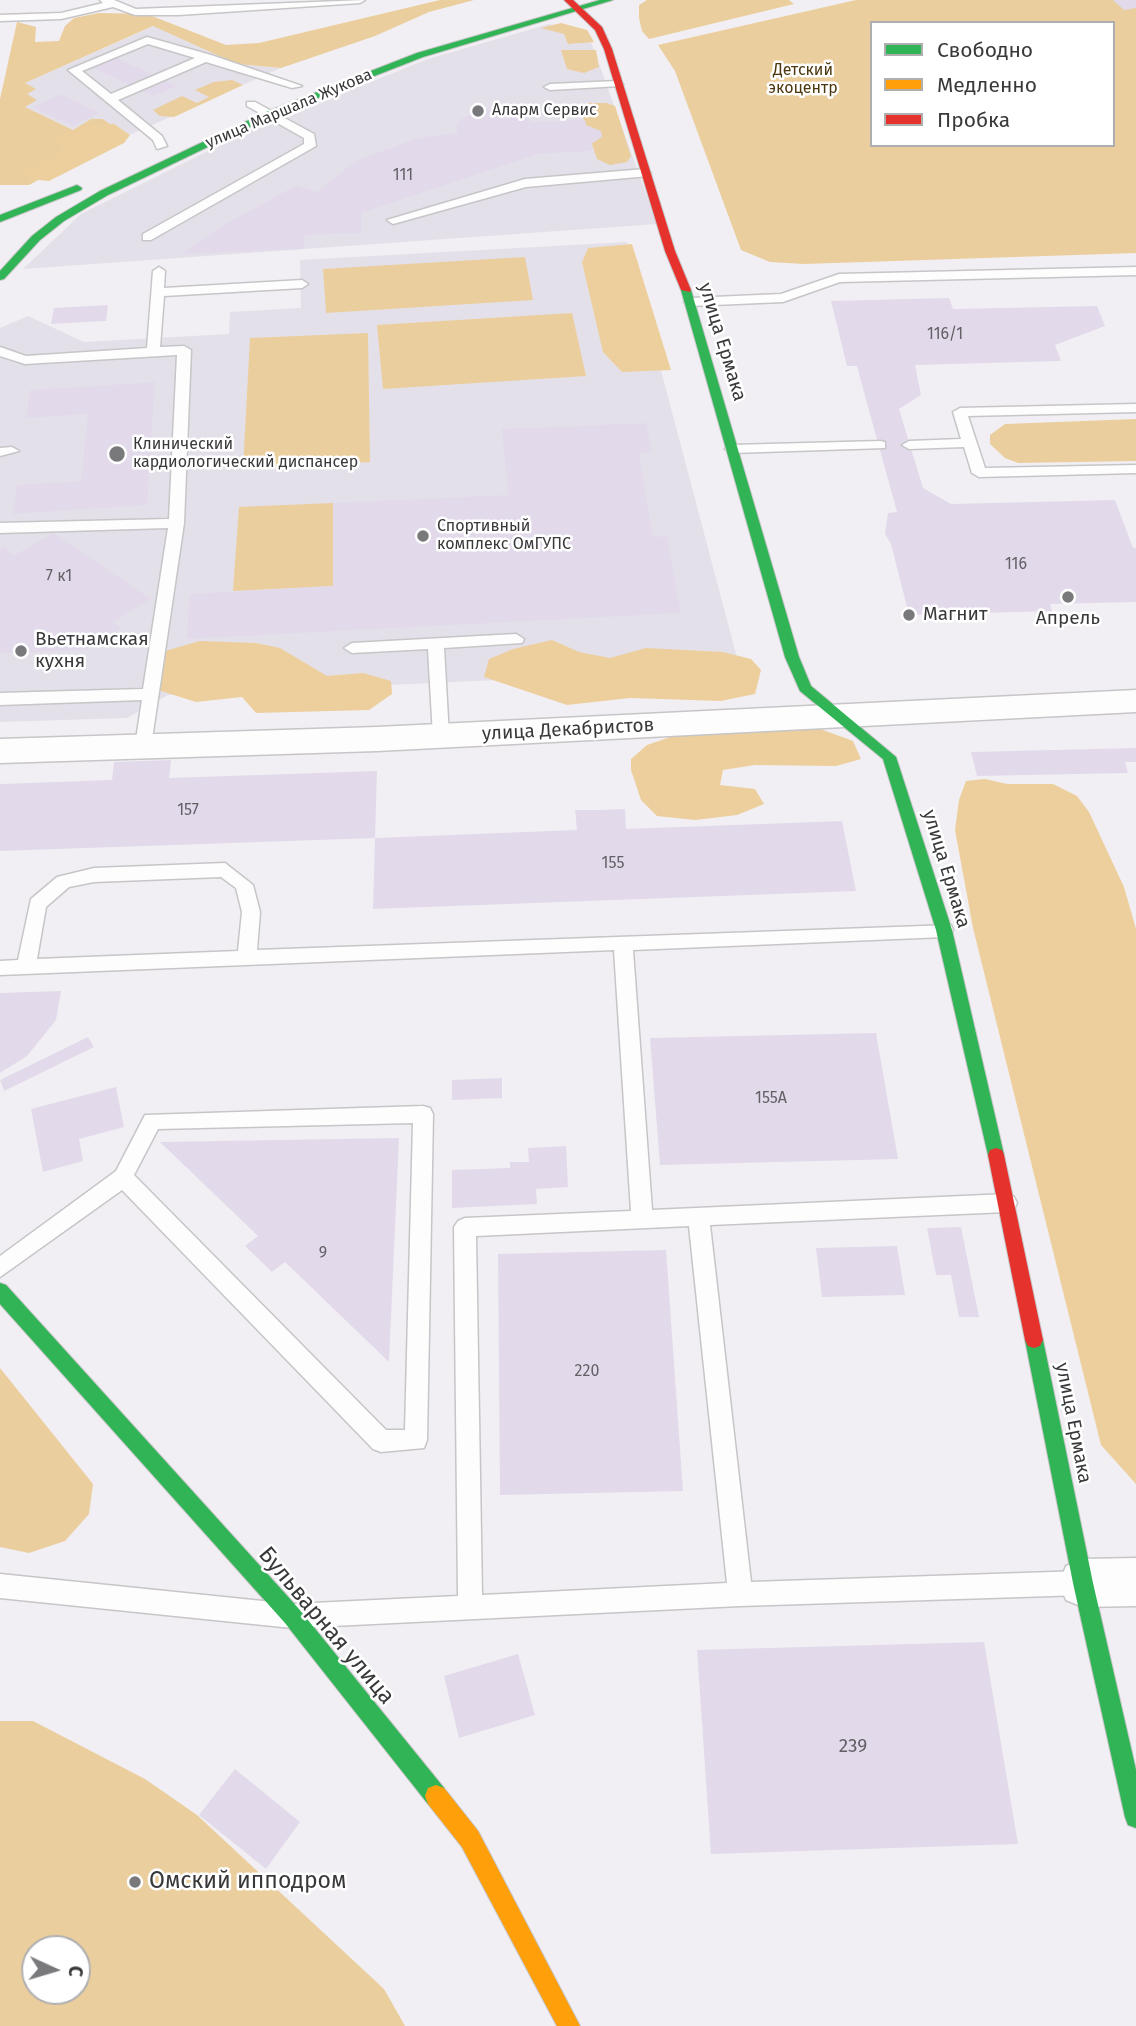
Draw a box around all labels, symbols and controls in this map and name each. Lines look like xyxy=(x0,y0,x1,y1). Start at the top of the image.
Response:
legend xyxy=(870,21,1115,147)
text: Свободно xyxy=(937,37,1033,63)
park label: Детский экоцентр xyxy=(768,61,838,99)
street label: улица Маршала Жукова xyxy=(203,65,375,153)
text: Медленно xyxy=(937,72,1037,98)
place label: Аларм Сервис xyxy=(492,101,597,121)
marker: Аларм Сервис xyxy=(470,103,486,119)
text: Пробка xyxy=(937,107,1010,133)
house number: 111 xyxy=(393,166,413,186)
street label: улица Ермака xyxy=(693,280,751,404)
house number: 116/1 xyxy=(927,325,963,345)
place label: Клинический кардиологический диспансер xyxy=(133,435,358,473)
marker: Клинический кардиологический диспансер xyxy=(107,444,127,464)
place label: Спортивный комплекс ОмГУПС xyxy=(437,517,571,555)
marker: Спортивный комплекс ОмГУПС xyxy=(415,528,431,544)
house number: 116 xyxy=(1005,555,1027,575)
house number: 7 к1 xyxy=(46,567,72,587)
marker: Апрель xyxy=(1060,589,1076,605)
place label: Магнит xyxy=(923,604,988,626)
marker: Магнит xyxy=(901,607,917,623)
place label: Апрель xyxy=(1036,608,1100,630)
place label: Вьетнамская кухня xyxy=(35,629,149,673)
marker: Вьетнамская кухня xyxy=(13,643,29,659)
street label: улица Декабристов xyxy=(481,714,655,746)
house number: 157 xyxy=(177,801,199,821)
street label: улица Ермака xyxy=(917,807,975,931)
house number: 155 xyxy=(602,854,624,874)
house number: 155А xyxy=(755,1089,787,1109)
house number: 9 xyxy=(319,1244,327,1264)
street label: улица Ермака xyxy=(1050,1361,1096,1485)
house number: 220 xyxy=(575,1362,599,1382)
street label: Бульварная улица xyxy=(252,1542,400,1710)
house number: 239 xyxy=(839,1736,867,1758)
place label: Омский ипподром xyxy=(149,1868,346,1896)
marker: Омский ипподром xyxy=(127,1874,143,1890)
north arrow xyxy=(21,1935,91,2005)
text: С xyxy=(64,1965,87,1978)

